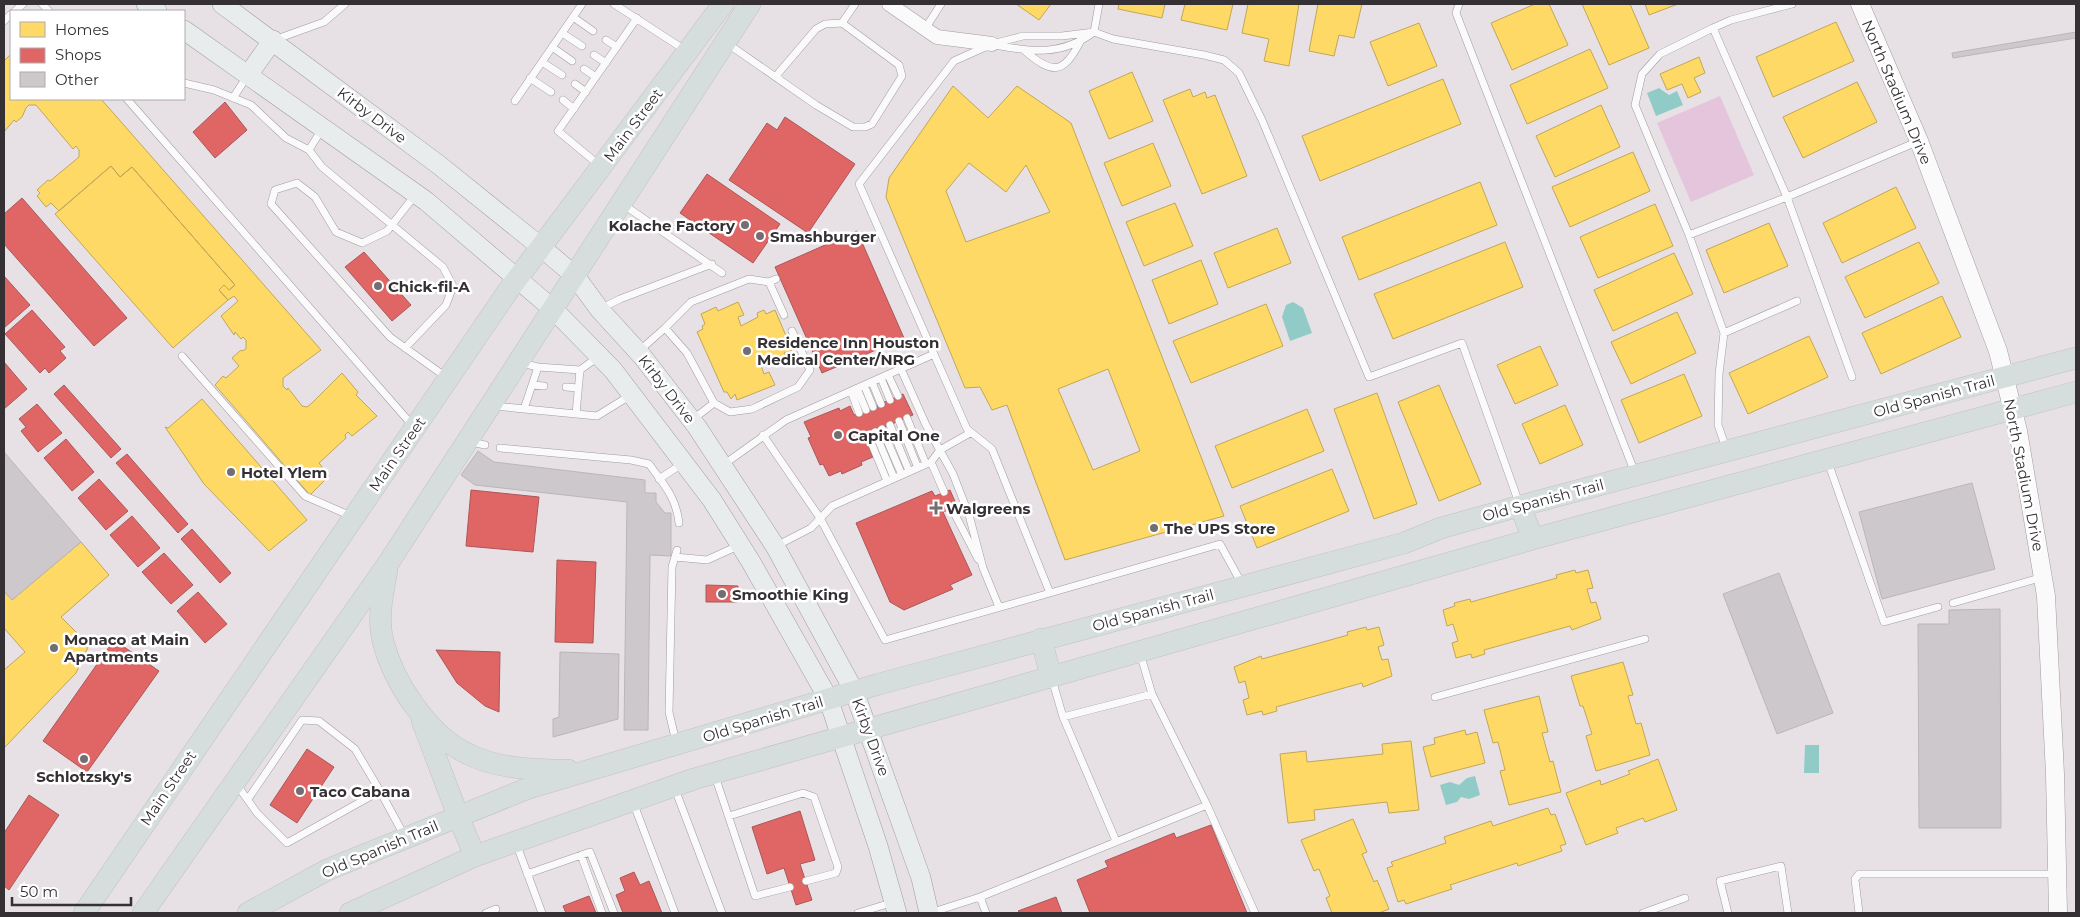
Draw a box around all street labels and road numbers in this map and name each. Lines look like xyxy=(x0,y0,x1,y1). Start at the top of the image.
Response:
street label: North Stadium Drive xyxy=(1858,17,1936,167)
street label: Kirby Drive xyxy=(334,83,410,147)
street label: Main Street xyxy=(599,85,667,165)
street label: Kirby Drive xyxy=(634,351,700,427)
street label: Old Spanish Trail xyxy=(1871,371,1997,421)
street label: North Stadium Drive xyxy=(2000,397,2048,553)
street label: Main Street xyxy=(364,413,430,495)
street label: Old Spanish Trail xyxy=(1480,475,1606,525)
street label: Old Spanish Trail xyxy=(1090,585,1216,635)
street label: Old Spanish Trail xyxy=(700,692,826,746)
street label: Kirby Drive xyxy=(848,695,894,779)
street label: Main Street xyxy=(136,747,200,829)
street label: Old Spanish Trail xyxy=(319,816,441,882)

